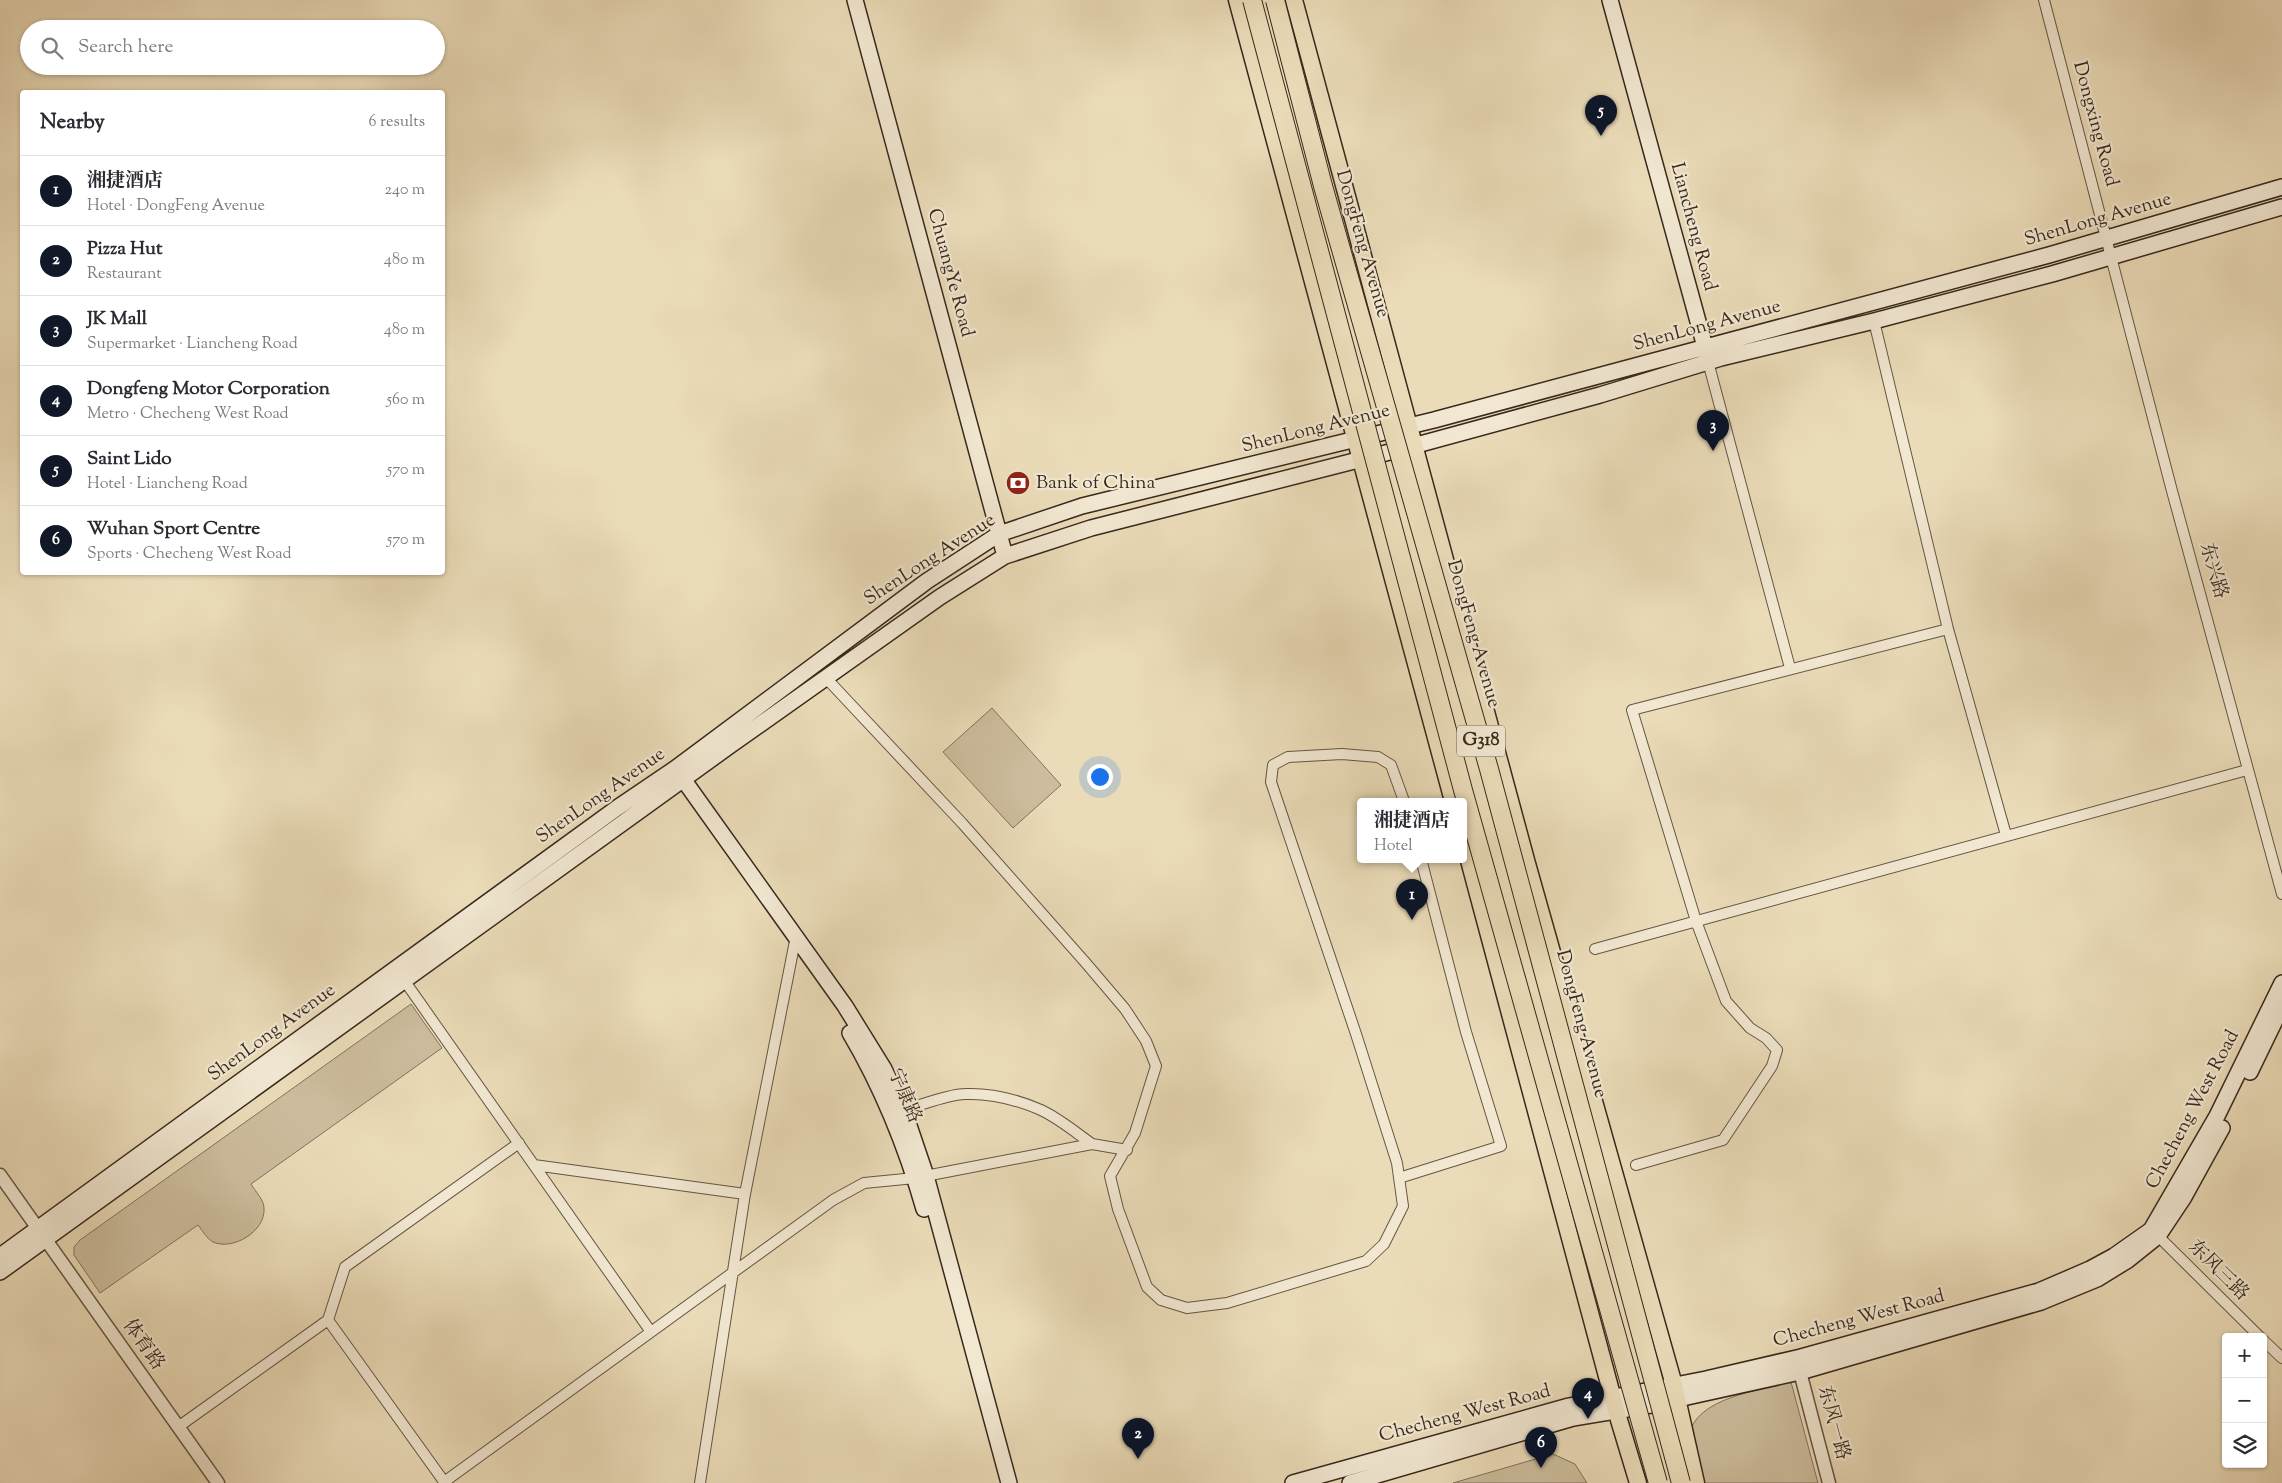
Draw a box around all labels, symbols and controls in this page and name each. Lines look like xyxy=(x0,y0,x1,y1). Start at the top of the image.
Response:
search box xyxy=(20,20,445,75)
icon: search xyxy=(38,34,66,62)
text: Search here xyxy=(78,34,173,61)
street label: Dongxing Road xyxy=(2065,58,2125,190)
pin: 5 xyxy=(1585,95,1617,136)
text: Nearby xyxy=(40,108,105,138)
text: 6 results xyxy=(369,111,425,134)
street label: Liancheng Road xyxy=(1663,160,1723,295)
street label: DongFeng Avenue xyxy=(1328,167,1396,321)
text: 湘捷酒店 xyxy=(87,168,163,195)
text: 1 xyxy=(53,179,59,202)
text: 240 m xyxy=(384,179,425,202)
street label: ShenLong Avenue xyxy=(2021,186,2175,254)
text: Hotel · DongFeng Avenue xyxy=(87,195,265,218)
street label: ChuangYe Road xyxy=(920,206,980,341)
text: Pizza Hut xyxy=(87,236,163,263)
text: 2 xyxy=(52,249,60,272)
text: 480 m xyxy=(384,249,425,272)
text: Restaurant xyxy=(87,263,162,286)
street label: ShenLong Avenue xyxy=(1630,293,1784,359)
text: JK Mall xyxy=(87,306,147,333)
text: 3 xyxy=(53,319,59,342)
text: 480 m xyxy=(384,319,425,342)
text: Supermarket · Liancheng Road xyxy=(87,333,298,356)
text: Dongfeng Motor Corporation xyxy=(87,376,330,403)
text: 4 xyxy=(52,389,60,412)
text: 560 m xyxy=(386,389,425,412)
street label: ShenLong Avenue xyxy=(1239,397,1393,460)
text: Metro · Checheng West Road xyxy=(87,403,289,426)
pin: 3 xyxy=(1697,410,1729,451)
text: Saint Lido xyxy=(87,446,172,473)
text: 5 xyxy=(53,459,59,482)
text: 570 m xyxy=(387,459,425,482)
bank icon: Bank of China xyxy=(1005,470,1031,496)
place label: Bank of China xyxy=(1036,470,1155,497)
text: Hotel · Liancheng Road xyxy=(87,473,248,496)
street label: ShenLong Avenue xyxy=(859,507,1001,613)
text: Wuhan Sport Centre xyxy=(87,516,260,543)
text: 6 xyxy=(52,529,60,552)
text: 570 m xyxy=(387,529,425,552)
street label: 东兴路 xyxy=(2192,540,2234,602)
text: Sports · Checheng West Road xyxy=(87,543,292,566)
street label: DongFeng Avenue xyxy=(1439,557,1507,711)
road number: G318 xyxy=(1457,726,1505,756)
street label: ShenLong Avenue xyxy=(531,741,671,851)
your location xyxy=(1087,764,1113,790)
popup xyxy=(1357,798,1467,863)
text: 湘捷酒店 xyxy=(1374,808,1450,835)
text: Hotel xyxy=(1374,835,1413,858)
pin: 1 xyxy=(1396,879,1428,920)
street label: DongFeng Avenue xyxy=(1548,947,1614,1101)
street label: ShenLong Avenue xyxy=(203,977,342,1089)
street label: Checheng West Road xyxy=(2140,1025,2247,1194)
street label: 宁康路 xyxy=(880,1064,928,1128)
street label: 东风三路 xyxy=(2182,1235,2254,1307)
street label: Checheng West Road xyxy=(1770,1283,1948,1355)
street label: 体育路 xyxy=(116,1314,170,1376)
map controls xyxy=(2222,1333,2267,1468)
button: + xyxy=(2222,1333,2267,1378)
street label: Checheng West Road xyxy=(1376,1378,1554,1450)
pin: 4 xyxy=(1572,1378,1604,1419)
button: − xyxy=(2222,1378,2267,1423)
street label: 东风一路 xyxy=(1810,1383,1856,1463)
pin: 2 xyxy=(1122,1418,1154,1459)
button: layers xyxy=(2222,1423,2267,1468)
pin: 6 xyxy=(1525,1427,1557,1468)

